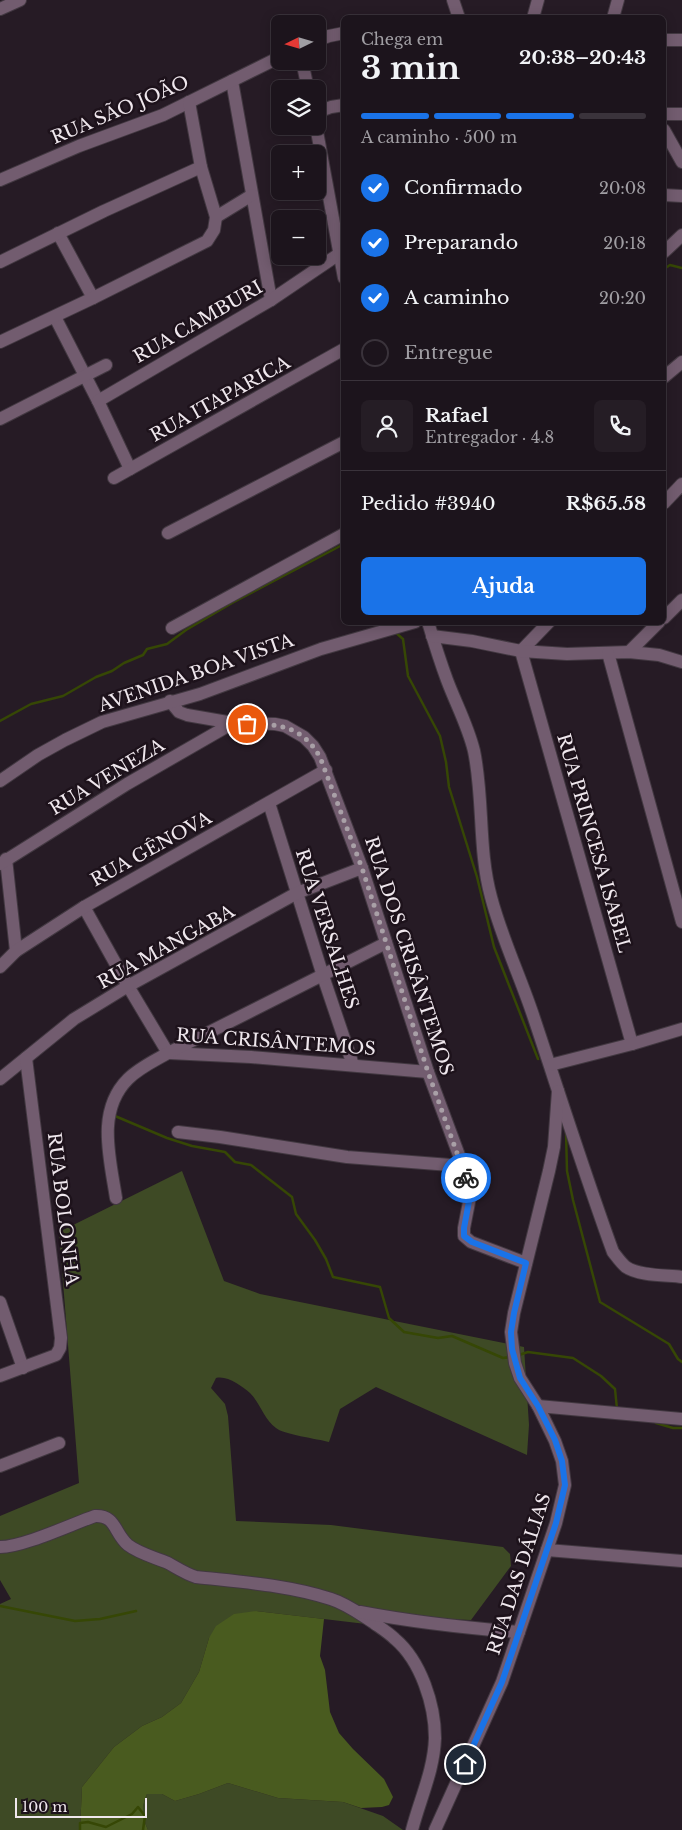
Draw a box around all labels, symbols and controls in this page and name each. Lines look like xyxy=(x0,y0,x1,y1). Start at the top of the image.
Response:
north arrow xyxy=(271,15,326,70)
map controls xyxy=(271,15,326,265)
text: Chega em xyxy=(361,29,443,49)
text: 20:38–20:43 xyxy=(519,46,646,69)
text: 3 min xyxy=(361,48,460,88)
street label: RUA SÃO JOÃO xyxy=(47,69,192,149)
button: layers xyxy=(271,80,326,135)
text: A caminho · 500 m xyxy=(361,127,517,147)
button: + xyxy=(271,145,326,200)
icon: check xyxy=(361,174,389,202)
text: Confirmado xyxy=(404,176,522,199)
text: 20:08 xyxy=(599,178,646,198)
button: − xyxy=(271,210,326,265)
icon: check xyxy=(361,229,389,257)
text: Preparando xyxy=(404,231,518,254)
text: 20:18 xyxy=(603,233,646,253)
street label: RUA CAMBURI xyxy=(129,276,267,368)
icon: check xyxy=(361,284,389,312)
text: A caminho xyxy=(404,286,510,309)
text: 20:20 xyxy=(599,288,646,308)
text: Entregue xyxy=(404,341,493,364)
street label: RUA ITAPARICA xyxy=(146,351,295,447)
button: person xyxy=(361,400,413,452)
button: phone xyxy=(594,400,646,452)
text: Rafael xyxy=(425,404,489,427)
text: Entregador · 4.8 xyxy=(425,427,554,447)
text: Pedido #3940 xyxy=(361,492,496,515)
text: R$65.58 xyxy=(566,492,646,515)
button: Ajuda xyxy=(361,557,646,615)
street label: AVENIDA BOA VISTA xyxy=(94,629,298,717)
pin xyxy=(226,703,268,745)
icon: bag xyxy=(233,710,261,738)
street label: RUA PRINCESA ISABEL xyxy=(552,731,636,955)
street label: RUA VENEZA xyxy=(45,733,169,820)
street label: RUA GÊNOVA xyxy=(86,805,216,891)
street label: RUA DOS CRISÂNTEMOS xyxy=(360,834,459,1078)
street label: RUA VERSALHES xyxy=(291,846,363,1012)
street label: RUA MANGABA xyxy=(94,900,239,994)
street label: RUA CRISÂNTEMOS xyxy=(175,1023,377,1060)
street label: RUA BOLONHA xyxy=(43,1131,83,1288)
courier xyxy=(441,1153,491,1203)
icon: bike xyxy=(452,1164,480,1192)
street label: RUA DAS DÁLIAS xyxy=(482,1490,555,1657)
pin xyxy=(444,1743,486,1785)
icon: home xyxy=(451,1750,479,1778)
scale bar xyxy=(15,1795,148,1818)
text: 100 m xyxy=(22,1798,67,1816)

